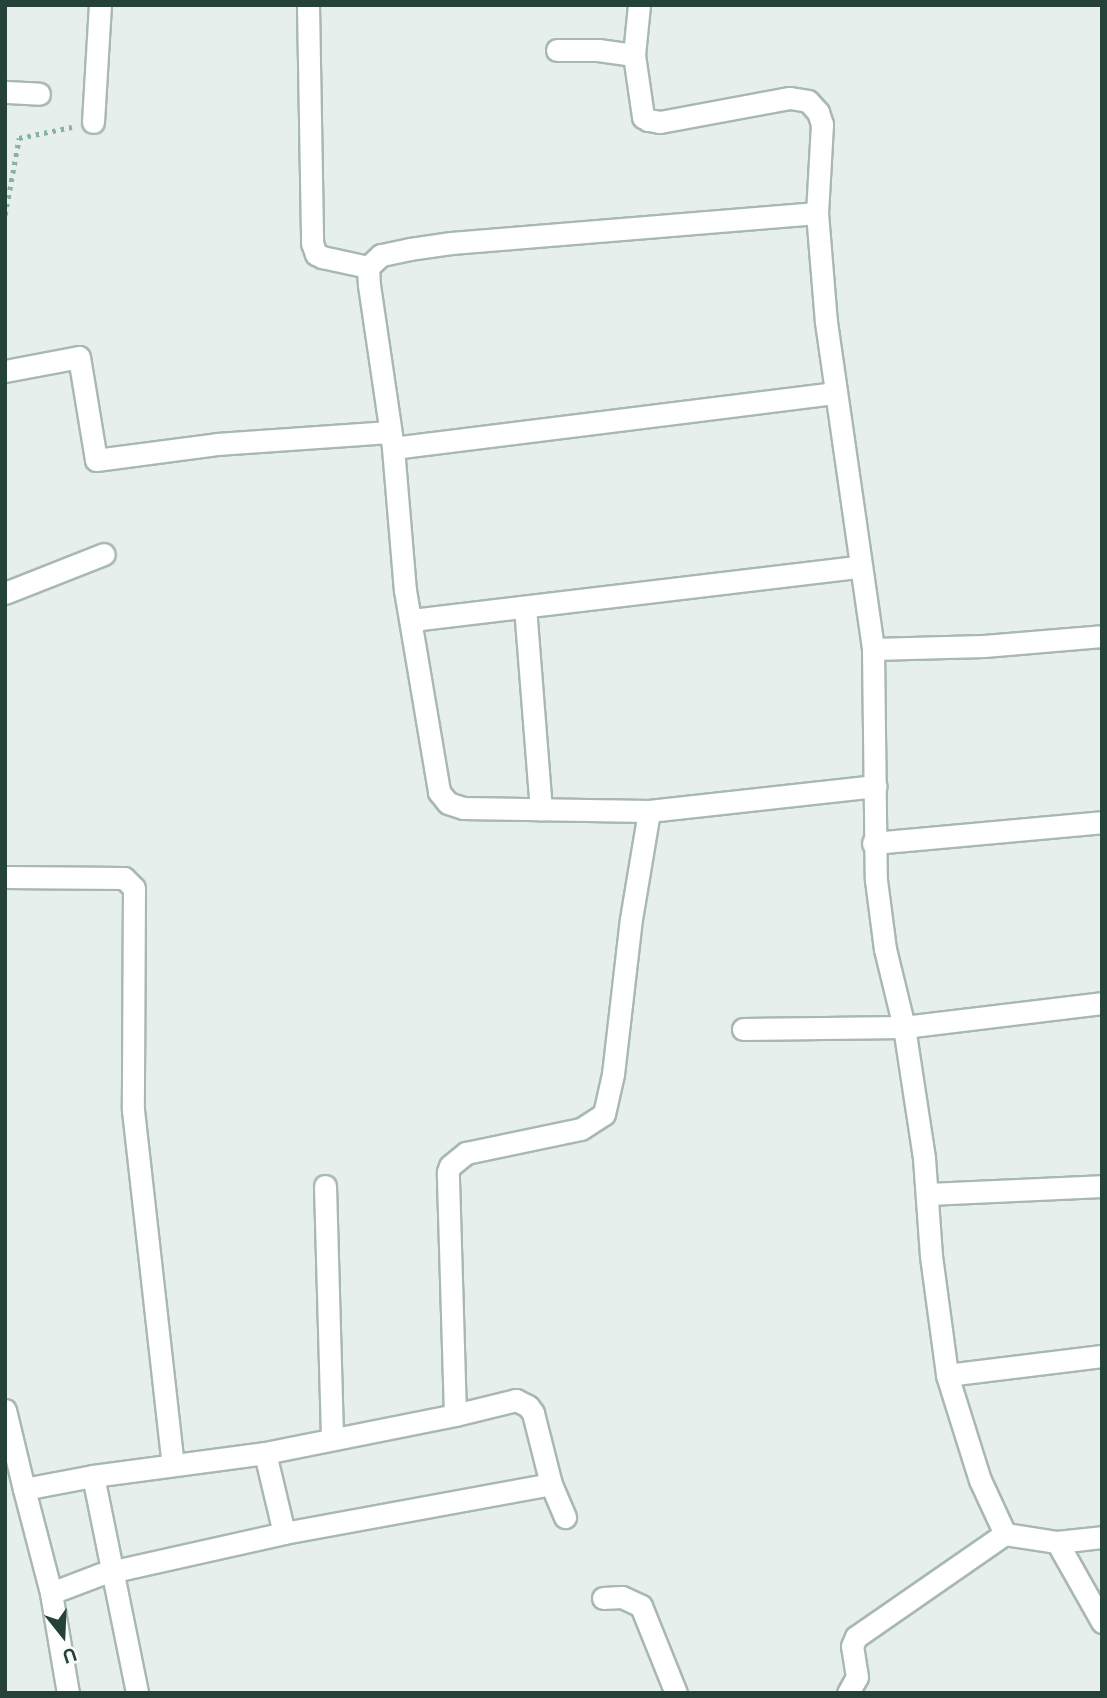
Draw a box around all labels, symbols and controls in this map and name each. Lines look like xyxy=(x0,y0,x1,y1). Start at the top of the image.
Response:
north arrow xyxy=(28,1600,98,1670)
text: U xyxy=(60,1642,80,1668)

